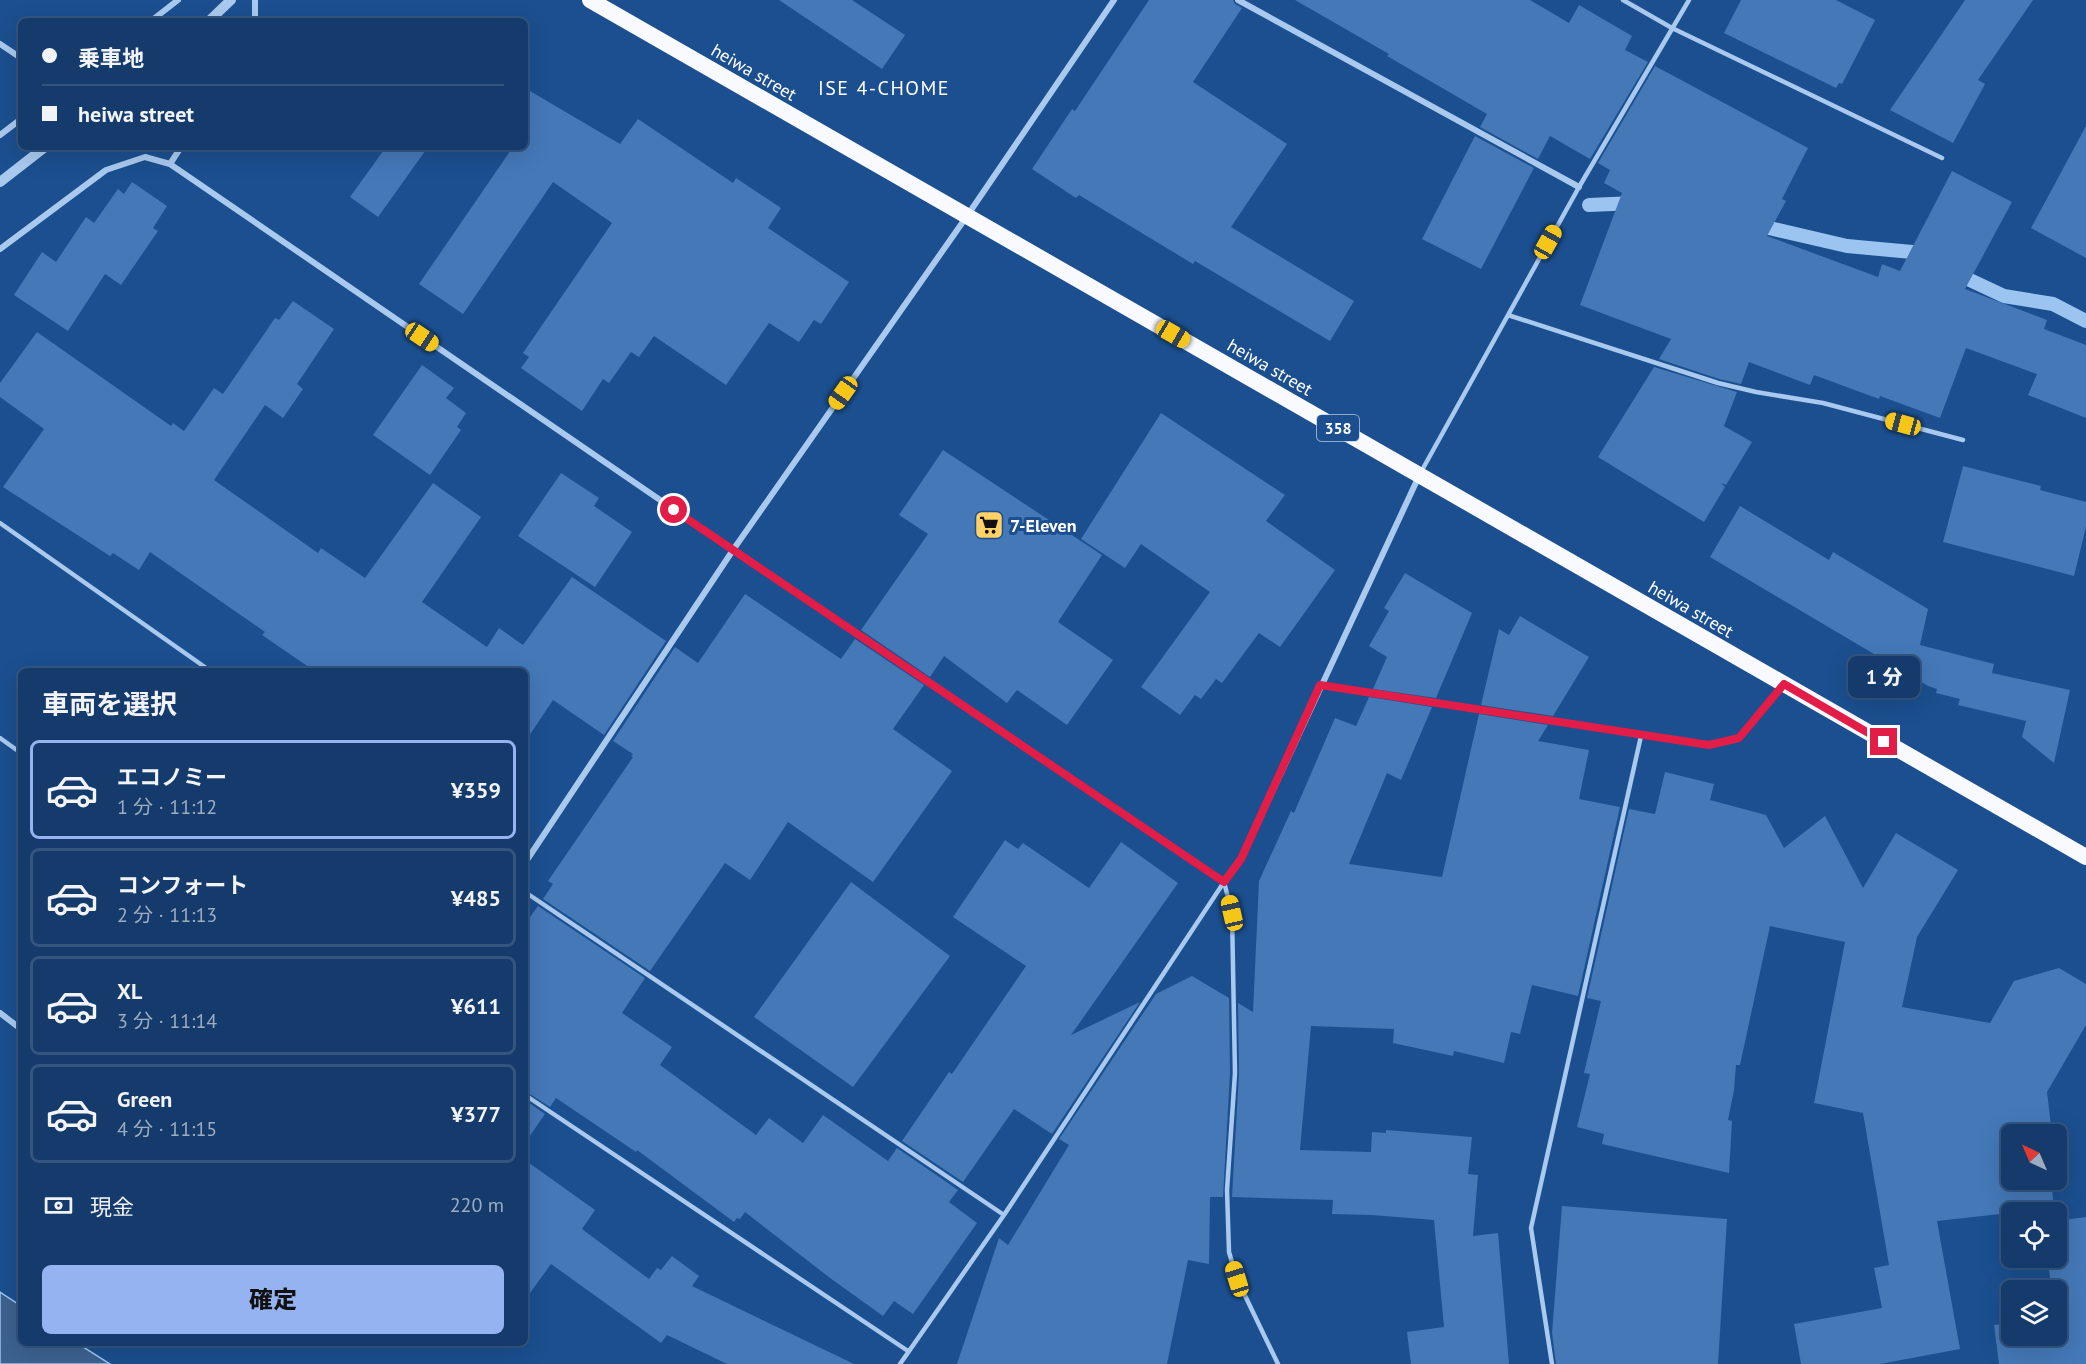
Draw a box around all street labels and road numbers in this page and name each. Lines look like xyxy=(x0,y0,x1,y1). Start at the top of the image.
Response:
street label: heiwa street xyxy=(707,38,801,106)
street label: heiwa street xyxy=(1223,333,1317,401)
road number: 358 xyxy=(1317,415,1359,441)
street label: heiwa street xyxy=(1644,575,1738,643)

